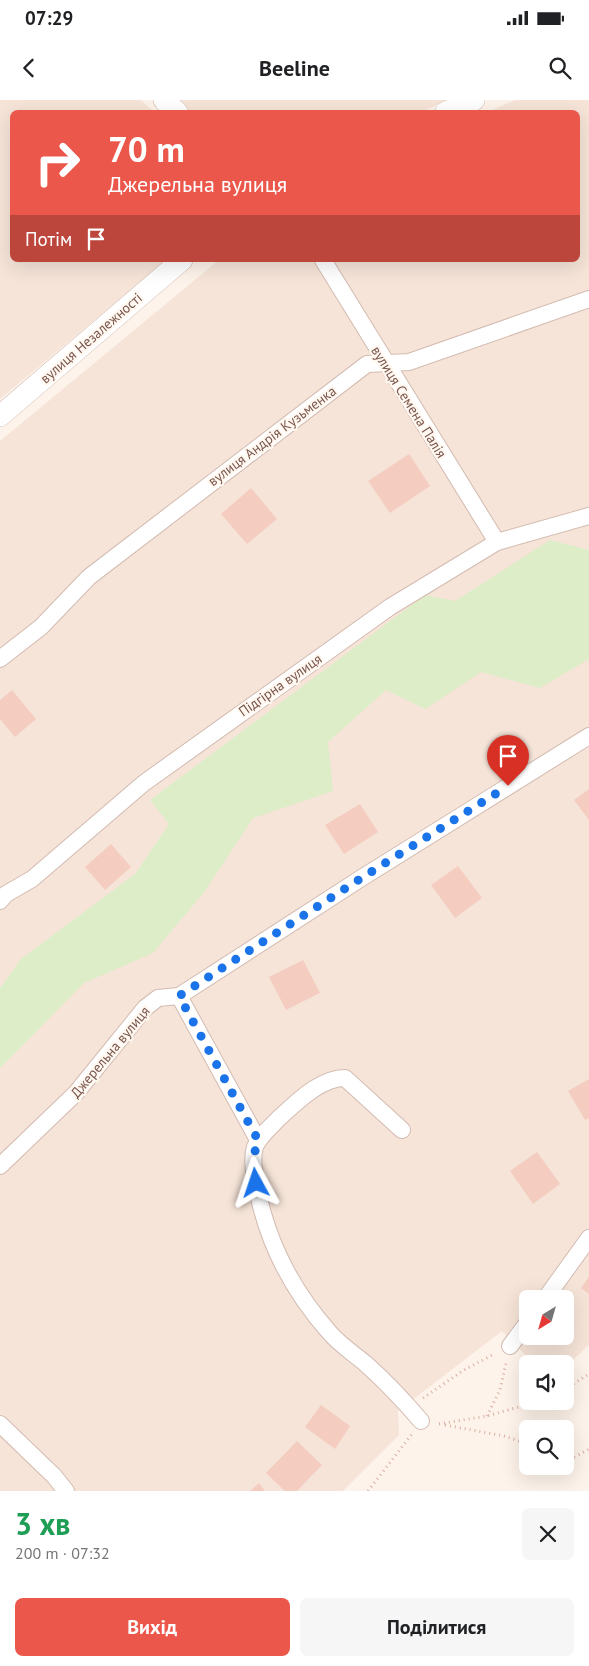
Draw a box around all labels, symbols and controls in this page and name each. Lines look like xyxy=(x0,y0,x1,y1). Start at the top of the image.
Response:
text: 07:29 xyxy=(25,6,73,30)
icon: back xyxy=(15,54,43,82)
text: Beeline xyxy=(259,54,330,82)
icon: search xyxy=(546,54,574,82)
text: 70 m xyxy=(108,126,185,172)
icon: right xyxy=(25,130,90,195)
text: Джерельна вулиця xyxy=(108,170,287,198)
icon: arrive xyxy=(82,225,110,253)
text: Потім xyxy=(25,227,72,251)
street label: вулиця Незалежності xyxy=(36,289,146,387)
street label: вулиця Семена Палія xyxy=(367,343,451,461)
street label: вулиця Андрія Кузьменка xyxy=(204,382,340,490)
street label: Підгірна вулиця xyxy=(235,650,325,720)
pin xyxy=(487,735,529,786)
icon: arrive xyxy=(494,742,522,770)
street label: Джерельна вулиця xyxy=(66,1003,154,1101)
position arrow xyxy=(229,1156,281,1208)
north arrow xyxy=(519,1290,574,1345)
map controls xyxy=(519,1290,574,1475)
button: sound xyxy=(519,1355,574,1410)
button: search xyxy=(519,1420,574,1475)
text: 3 хв xyxy=(15,1504,71,1543)
button: close xyxy=(522,1508,574,1560)
text: 200 m · 07:32 xyxy=(15,1543,110,1563)
button: Вихід xyxy=(15,1598,290,1656)
button: Поділитися xyxy=(300,1598,574,1656)

